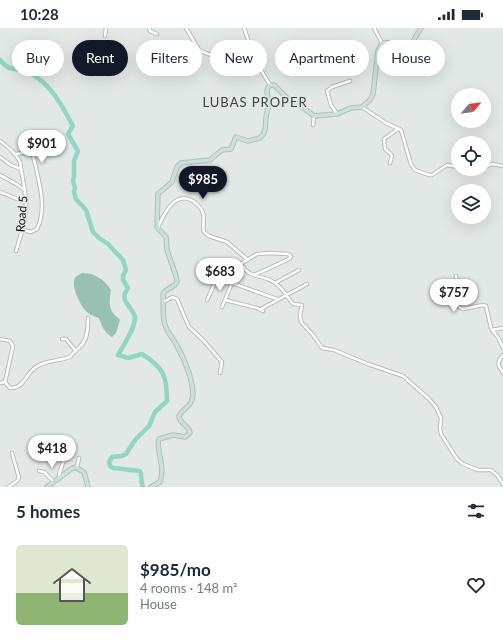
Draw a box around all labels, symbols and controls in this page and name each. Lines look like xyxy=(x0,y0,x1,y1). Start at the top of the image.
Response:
text: 10:28 xyxy=(20,5,59,23)
chip: Buy xyxy=(12,40,64,76)
chip: Rent xyxy=(72,40,128,76)
chip: Filters xyxy=(136,40,202,76)
chip: New xyxy=(210,40,267,76)
chip: Apartment xyxy=(275,40,369,76)
chip: House xyxy=(377,40,445,76)
north arrow xyxy=(451,88,491,128)
map controls xyxy=(451,88,491,224)
district label: LUBAS PROPER xyxy=(202,94,308,110)
pin: $901 xyxy=(18,130,66,164)
text: $901 xyxy=(27,135,57,151)
button: locate xyxy=(451,136,491,176)
pin: $985 xyxy=(179,166,227,200)
text: $985 xyxy=(188,171,218,187)
button: layers xyxy=(451,184,491,224)
street label: Road 5 xyxy=(12,195,31,233)
pin: $683 xyxy=(196,258,244,292)
text: $683 xyxy=(205,263,235,279)
pin: $757 xyxy=(430,279,478,313)
text: $757 xyxy=(439,284,469,300)
pin: $418 xyxy=(28,435,76,469)
text: $418 xyxy=(37,440,67,456)
icon: filters xyxy=(465,500,487,522)
text: 5 homes xyxy=(16,501,80,522)
text: $985/mo xyxy=(140,559,211,580)
icon: home xyxy=(48,561,96,609)
icon: heart xyxy=(465,574,487,596)
text: 4 rooms · 148 m² xyxy=(140,580,237,596)
text: House xyxy=(140,596,177,612)

